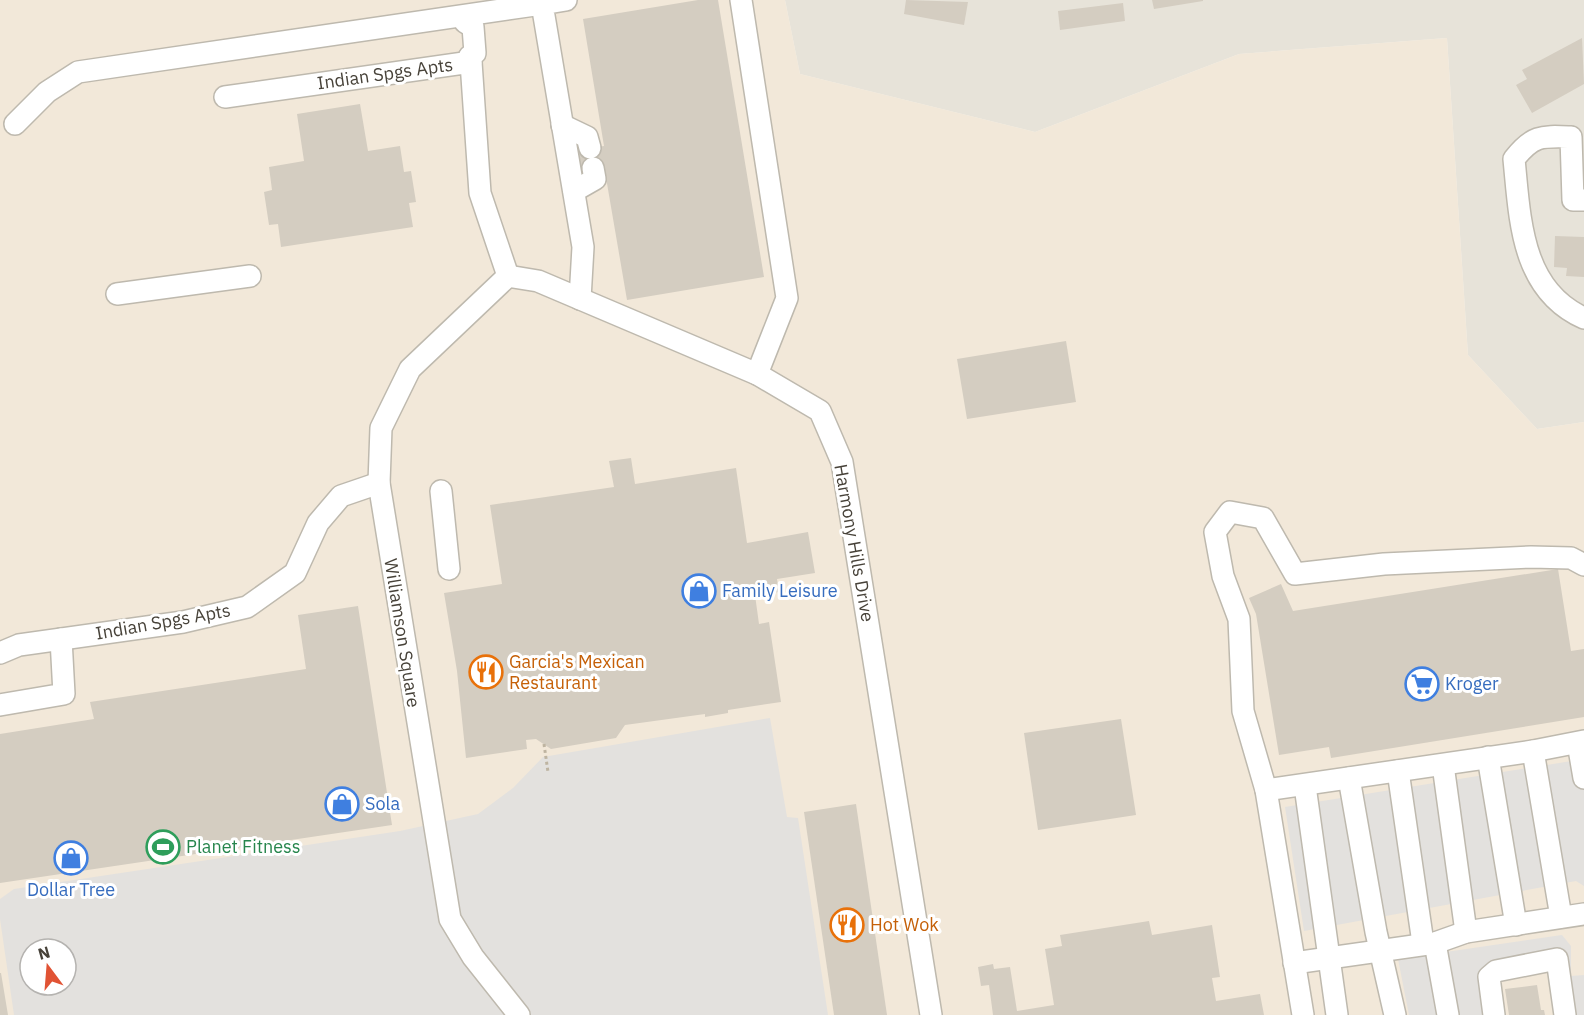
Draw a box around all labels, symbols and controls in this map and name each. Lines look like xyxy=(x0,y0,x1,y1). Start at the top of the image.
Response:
street label: Indian Spgs Apts xyxy=(316,53,454,94)
street label: Harmony Hills Drive xyxy=(829,462,880,624)
street label: Williamson Square xyxy=(379,557,426,709)
shop icon: Family Leisure xyxy=(681,573,717,609)
place label: Family Leisure xyxy=(722,579,838,602)
street label: Indian Spgs Apts xyxy=(94,598,232,645)
place label: Garcia's Mexican Restaurant xyxy=(509,650,645,694)
restaurant icon: Garcia's Mexican Restaurant xyxy=(468,654,504,690)
supermarket icon: Kroger xyxy=(1404,666,1440,702)
place label: Kroger xyxy=(1445,672,1499,695)
shop icon: Sola xyxy=(324,786,360,822)
place label: Sola xyxy=(365,792,400,815)
sports icon: Planet Fitness xyxy=(145,829,181,865)
place label: Planet Fitness xyxy=(186,835,301,858)
shop icon: Dollar Tree xyxy=(53,840,89,876)
place label: Dollar Tree xyxy=(27,878,115,901)
restaurant icon: Hot Wok xyxy=(829,907,865,943)
place label: Hot Wok xyxy=(870,913,939,936)
north arrow xyxy=(18,937,78,997)
text: N xyxy=(36,941,52,964)

